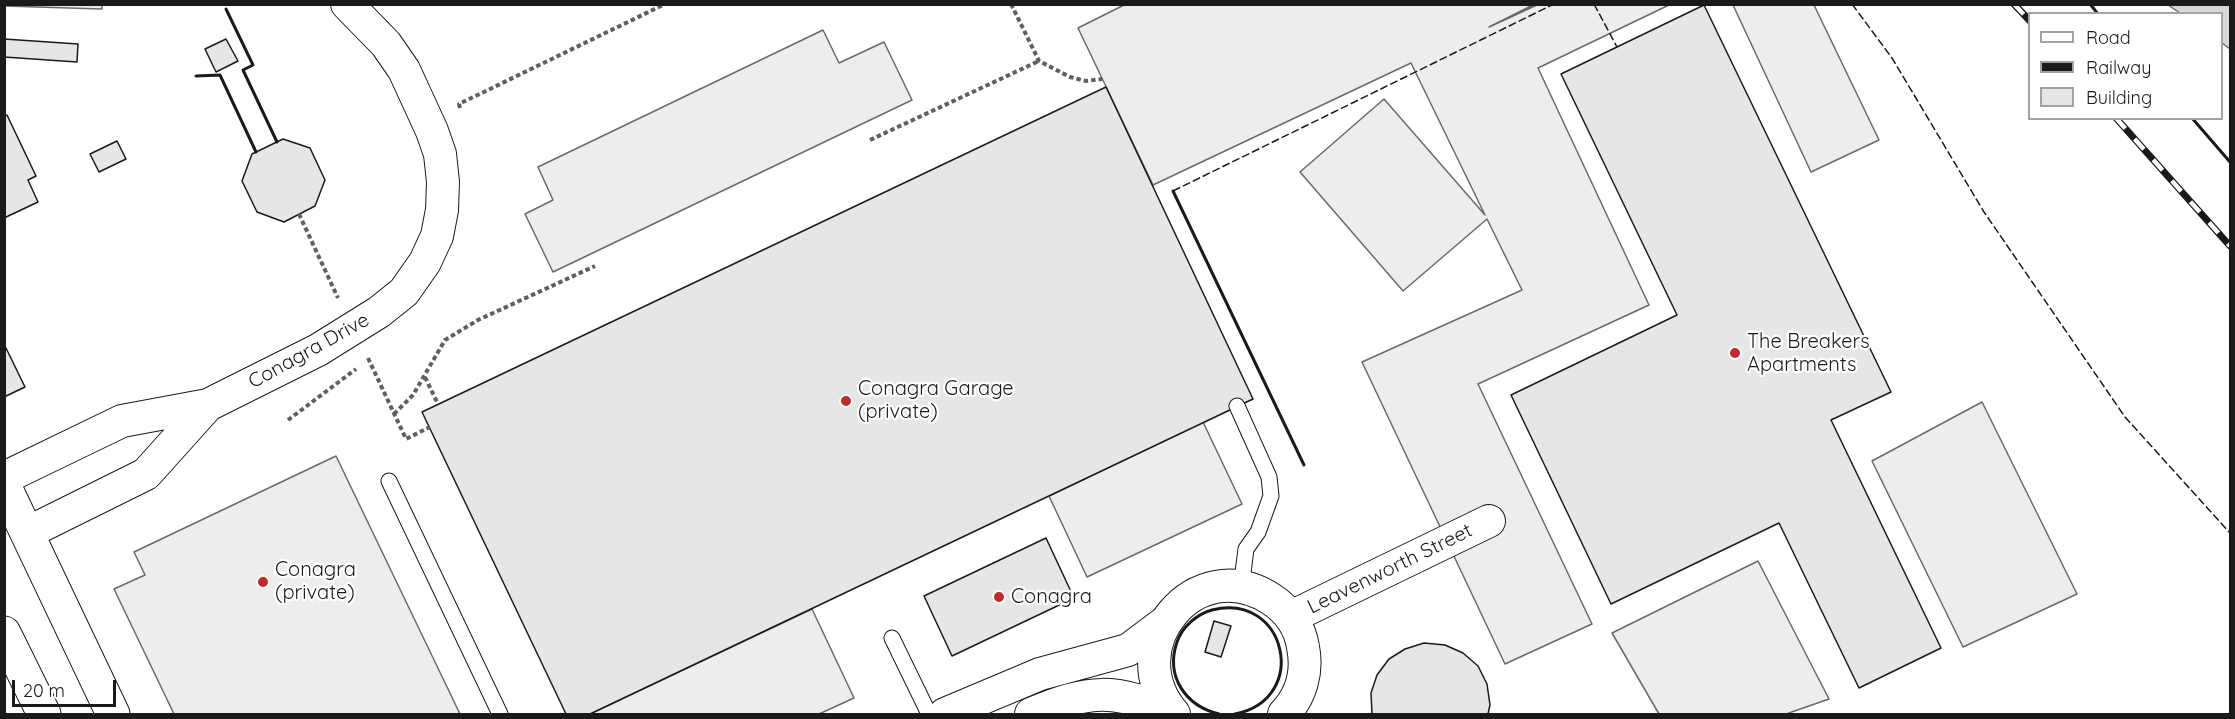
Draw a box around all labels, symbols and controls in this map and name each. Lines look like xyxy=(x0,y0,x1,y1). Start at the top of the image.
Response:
legend xyxy=(2028,12,2223,120)
text: Road xyxy=(2086,26,2131,49)
text: Railway xyxy=(2086,56,2152,79)
text: Building xyxy=(2086,86,2152,109)
street label: Conagra Drive xyxy=(244,308,374,394)
place label: The Breakers Apartments xyxy=(1747,330,1870,377)
marker: The Breakers Apartments xyxy=(1728,346,1742,360)
place label: Conagra Garage (private) xyxy=(858,377,1014,424)
marker: Conagra Garage (private) xyxy=(839,394,853,408)
street label: Leavenworth Street xyxy=(1304,519,1476,619)
place label: Conagra (private) xyxy=(275,558,356,605)
marker: Conagra (private) xyxy=(256,575,270,589)
place label: Conagra xyxy=(1011,585,1092,609)
marker: Conagra xyxy=(992,590,1006,604)
scale bar xyxy=(15,668,118,706)
text: 20 m xyxy=(23,679,65,702)

